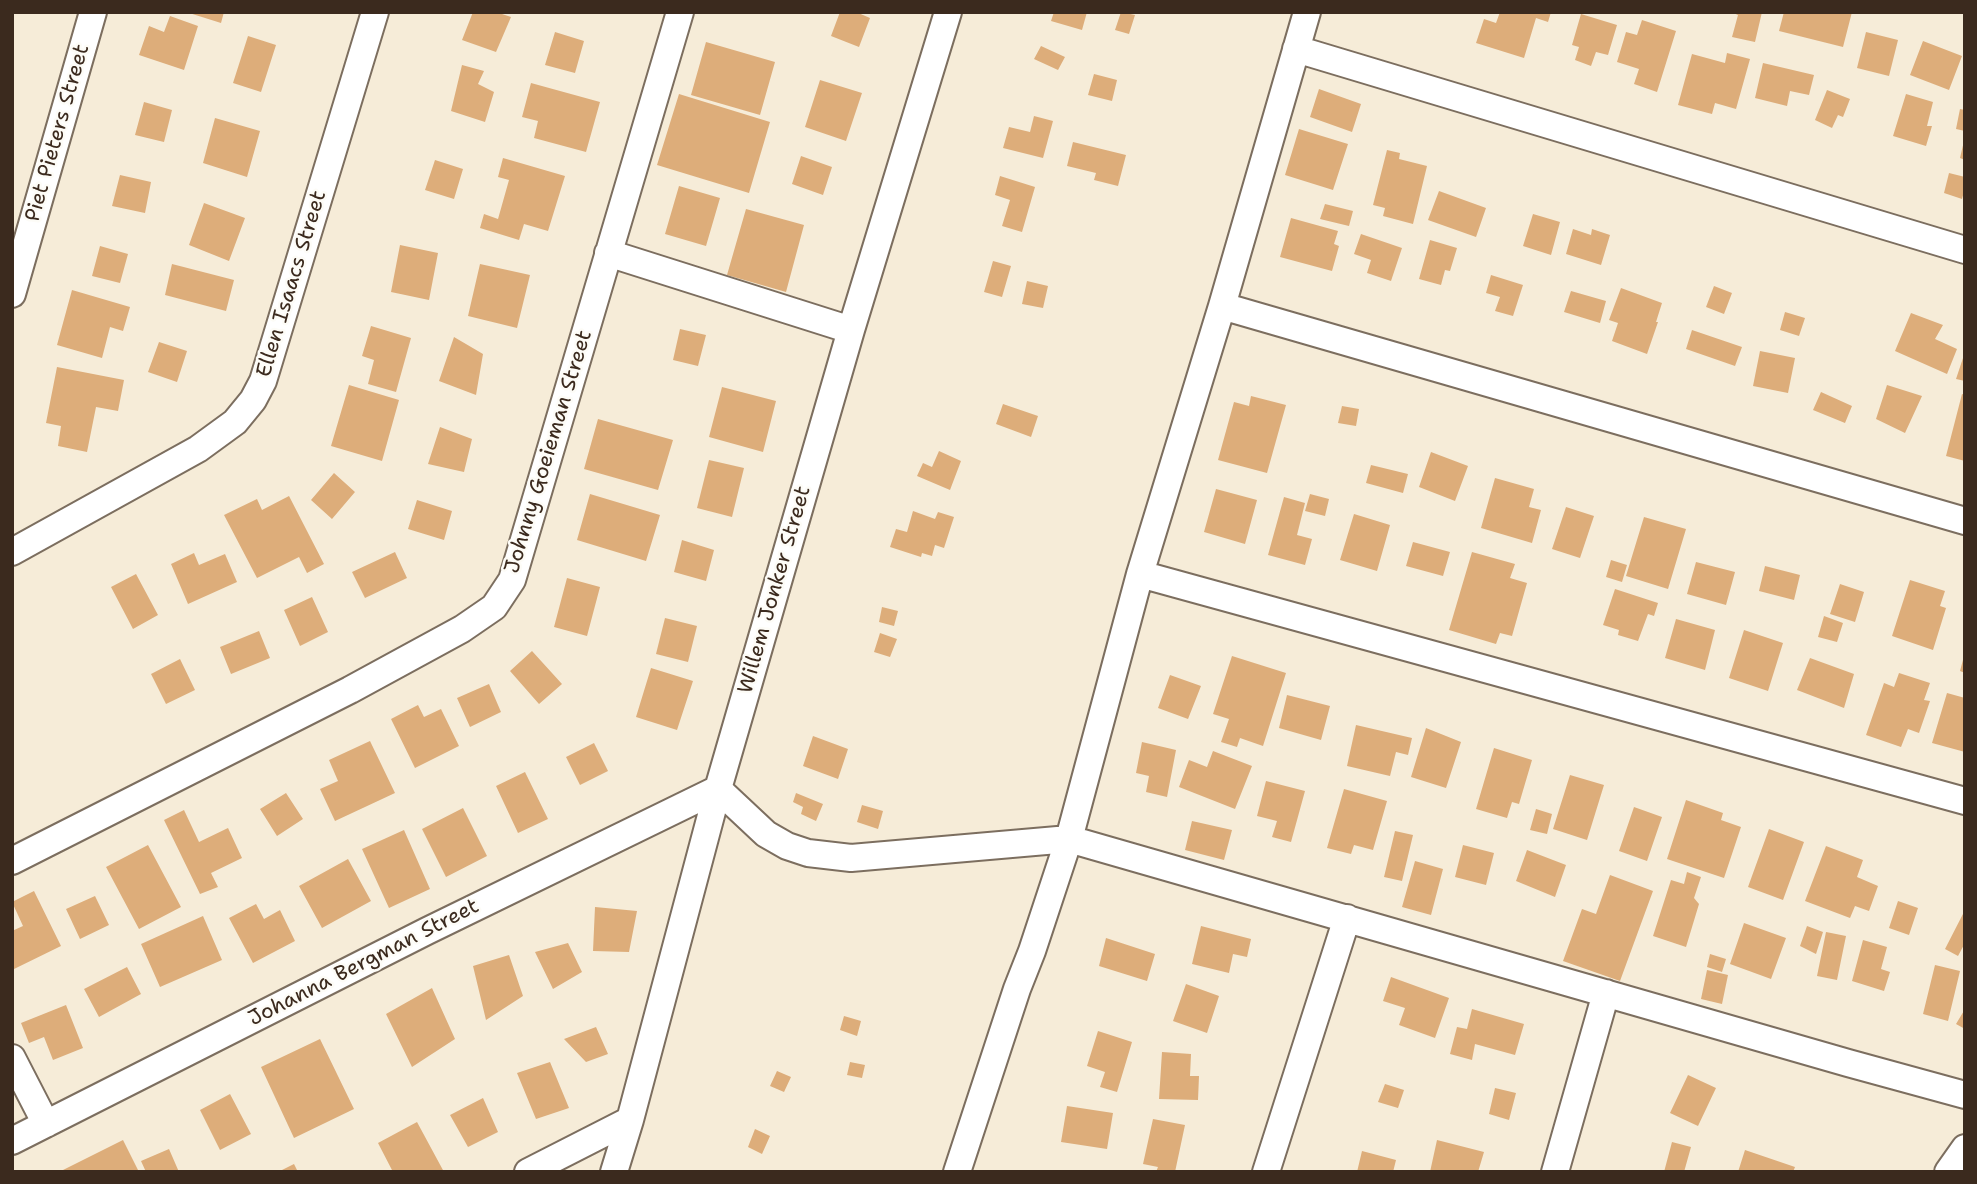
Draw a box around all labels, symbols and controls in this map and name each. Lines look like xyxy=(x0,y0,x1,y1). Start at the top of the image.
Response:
street label: Piet Pieters Street xyxy=(21,41,95,225)
street label: Ellen Isaacs Street xyxy=(252,188,332,380)
street label: Johnny Goeieman Street xyxy=(500,327,598,577)
street label: Willem Jonker Street xyxy=(733,483,817,697)
street label: Johanna Bergman Street xyxy=(245,894,483,1032)

